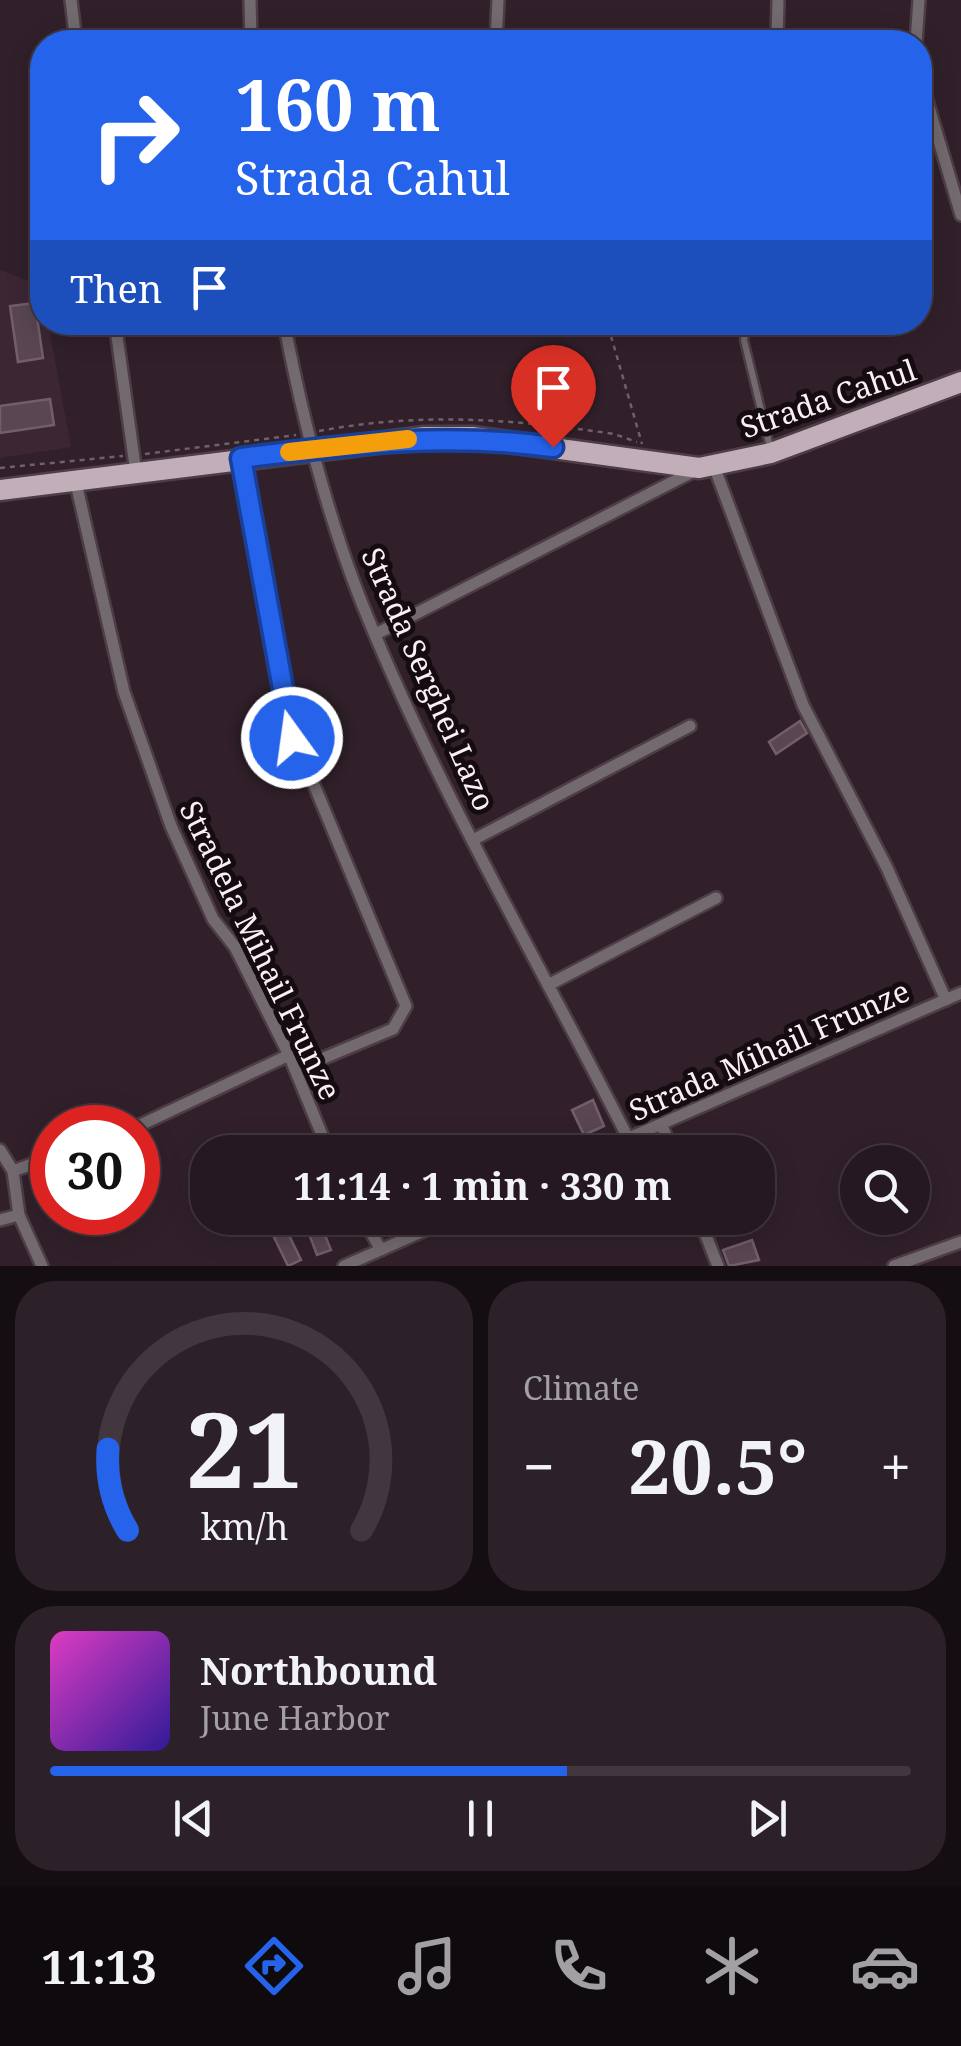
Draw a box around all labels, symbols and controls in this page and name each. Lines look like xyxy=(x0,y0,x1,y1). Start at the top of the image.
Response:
text: 160 m xyxy=(235,56,441,152)
icon: right xyxy=(70,70,200,200)
text: Strada Cahul xyxy=(235,147,510,208)
icon: arrive xyxy=(182,260,237,315)
text: Then xyxy=(70,262,162,314)
pin xyxy=(511,345,596,448)
street label: Strada Cahul xyxy=(735,349,921,447)
icon: arrive xyxy=(526,360,581,415)
street label: Strada Serghei Lazo xyxy=(353,541,505,817)
position arrow xyxy=(240,686,344,790)
street label: Stradela Mihail Frunze xyxy=(171,794,351,1106)
street label: Strada Mihail Frunze xyxy=(623,970,915,1130)
speed limit sign: 30 xyxy=(30,1105,160,1235)
map controls xyxy=(840,1145,930,1235)
button: search xyxy=(840,1145,930,1235)
text: 11:14 · 1 min · 330 m xyxy=(293,1159,672,1211)
text: Climate xyxy=(523,1366,639,1409)
text: 21 xyxy=(185,1377,303,1518)
text: 20.5° xyxy=(628,1414,807,1516)
text: − xyxy=(523,1428,555,1503)
text: + xyxy=(880,1428,911,1503)
text: km/h xyxy=(200,1502,288,1550)
text: Northbound xyxy=(200,1644,437,1696)
text: June Harbor xyxy=(200,1696,389,1739)
icon: previous xyxy=(166,1791,221,1846)
icon: pause xyxy=(453,1791,508,1846)
icon: next xyxy=(740,1791,795,1846)
icon: directions xyxy=(239,1931,309,2001)
icon: music xyxy=(392,1931,462,2001)
icon: phone xyxy=(544,1931,614,2001)
icon: climate xyxy=(697,1931,767,2001)
icon: car xyxy=(850,1931,920,2001)
text: 11:13 xyxy=(41,1936,157,1997)

